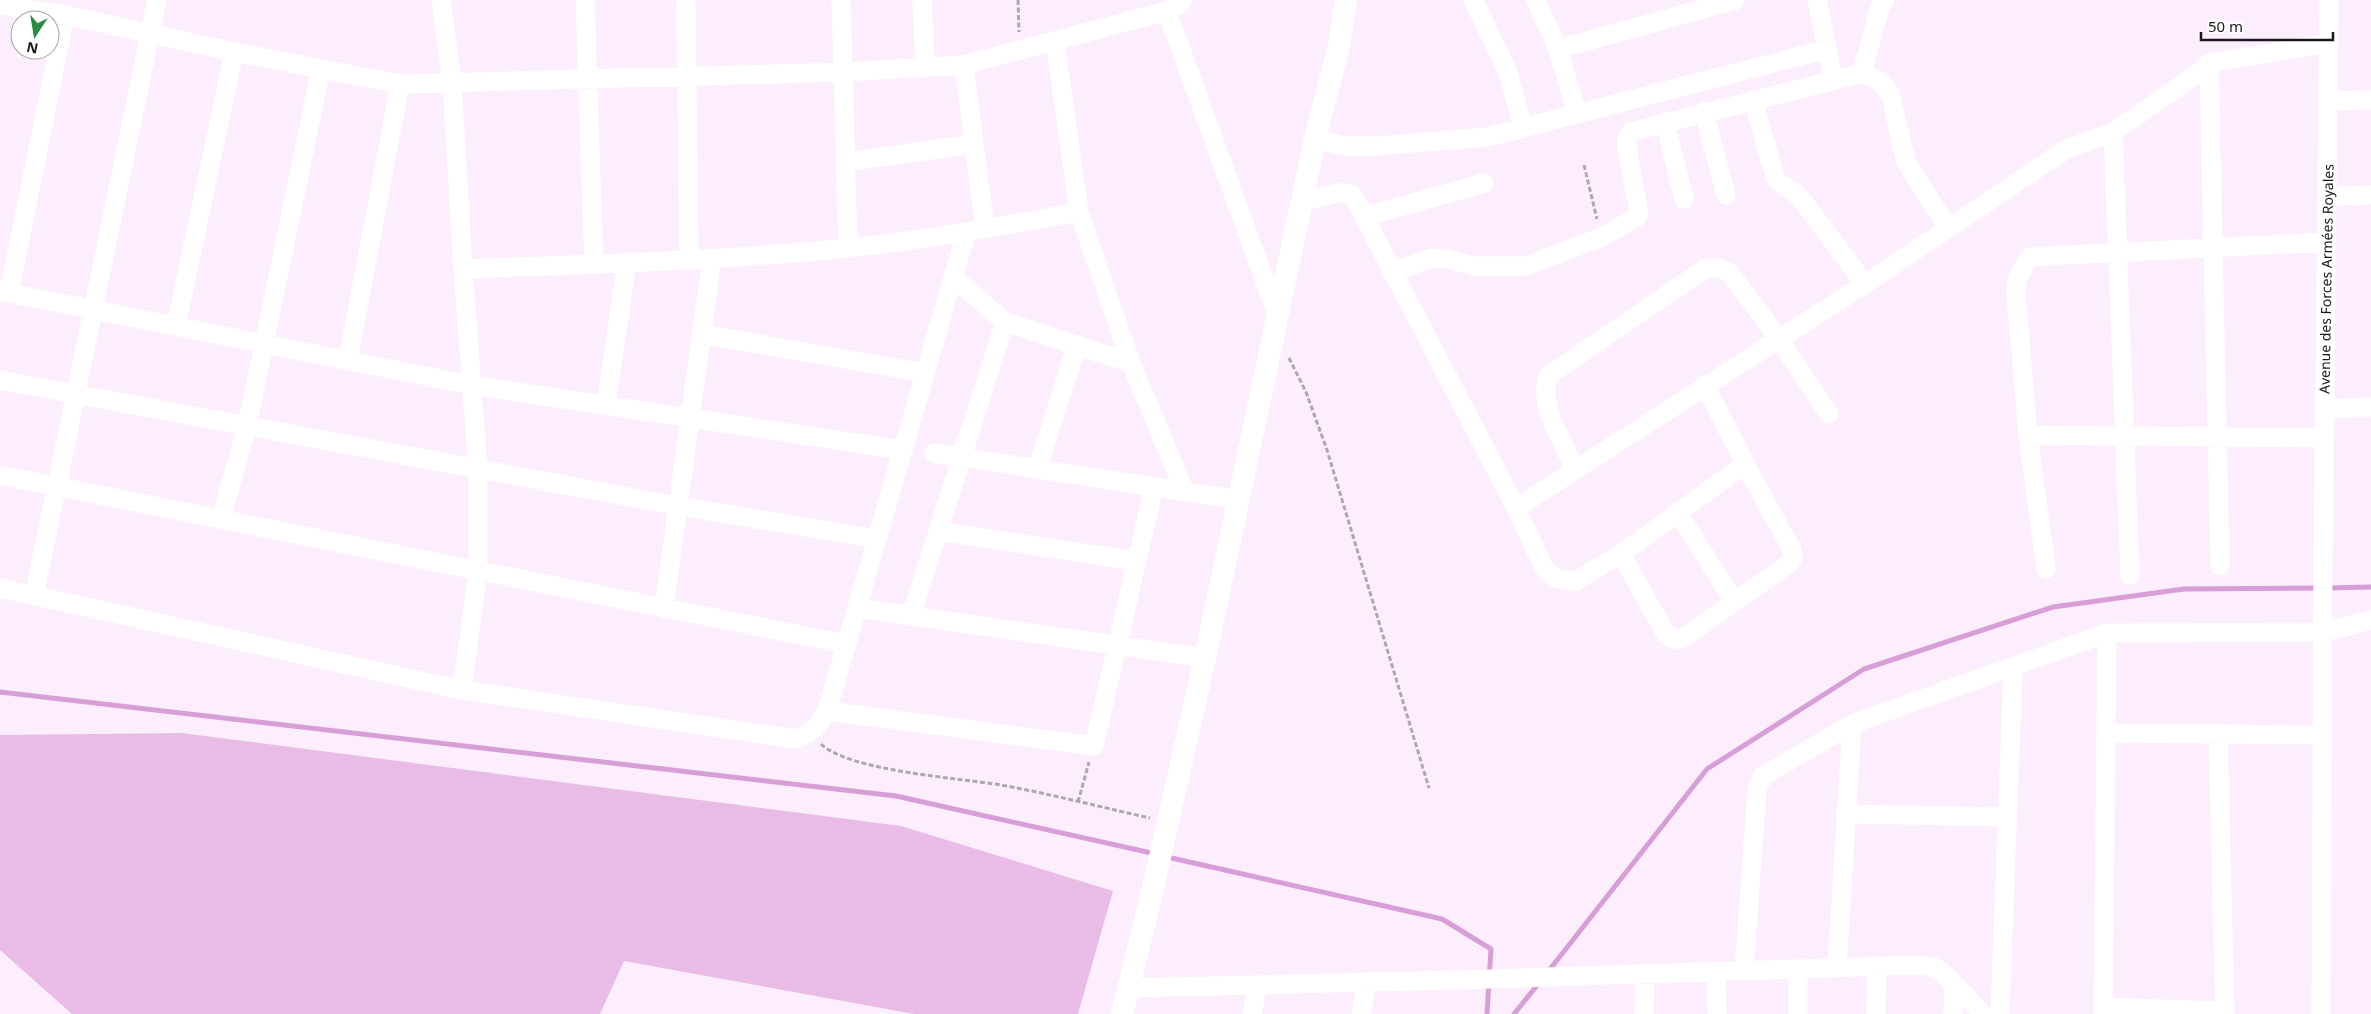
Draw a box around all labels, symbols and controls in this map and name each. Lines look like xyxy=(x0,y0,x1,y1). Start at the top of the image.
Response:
north arrow xyxy=(10,10,60,60)
scale bar xyxy=(2201,10,2334,42)
text: 50 m xyxy=(2208,16,2243,36)
text: N xyxy=(25,38,40,59)
street label: Avenue des Forces Armées Royales xyxy=(2314,164,2338,394)

